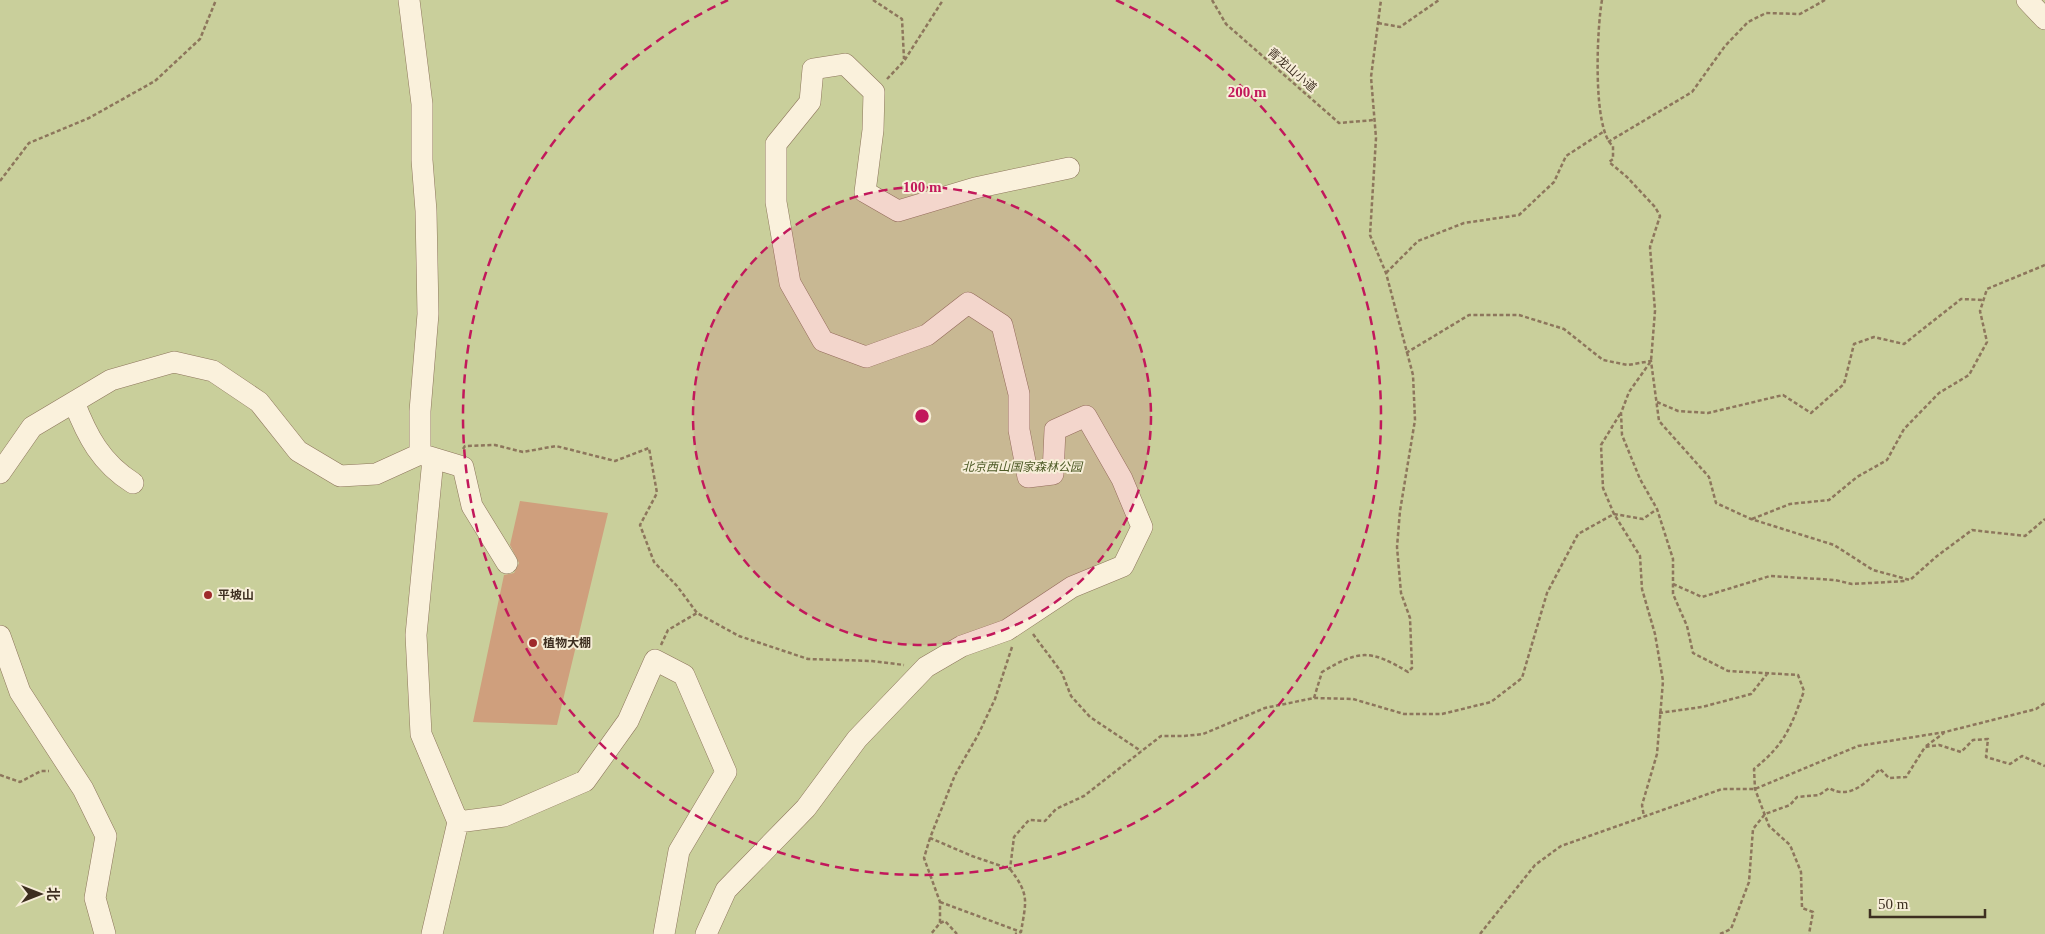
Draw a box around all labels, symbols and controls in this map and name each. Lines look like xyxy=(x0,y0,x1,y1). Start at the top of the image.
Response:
street label: 青龙山小道 xyxy=(1265,45,1319,95)
text: 200 m xyxy=(1228,84,1267,100)
text: 100 m xyxy=(903,179,942,195)
centre of rings xyxy=(913,407,931,425)
park label: 北京西山国家森林公园 xyxy=(962,460,1084,474)
place label: 平坡山 xyxy=(218,588,254,602)
marker: 平坡山 xyxy=(202,589,214,601)
place label: 植物大棚 xyxy=(543,636,591,650)
marker: 植物大棚 xyxy=(527,637,539,649)
north arrow xyxy=(15,869,65,919)
scale bar xyxy=(1870,886,1985,918)
text: 北 xyxy=(45,887,60,901)
text: 50 m xyxy=(1878,896,1909,912)

